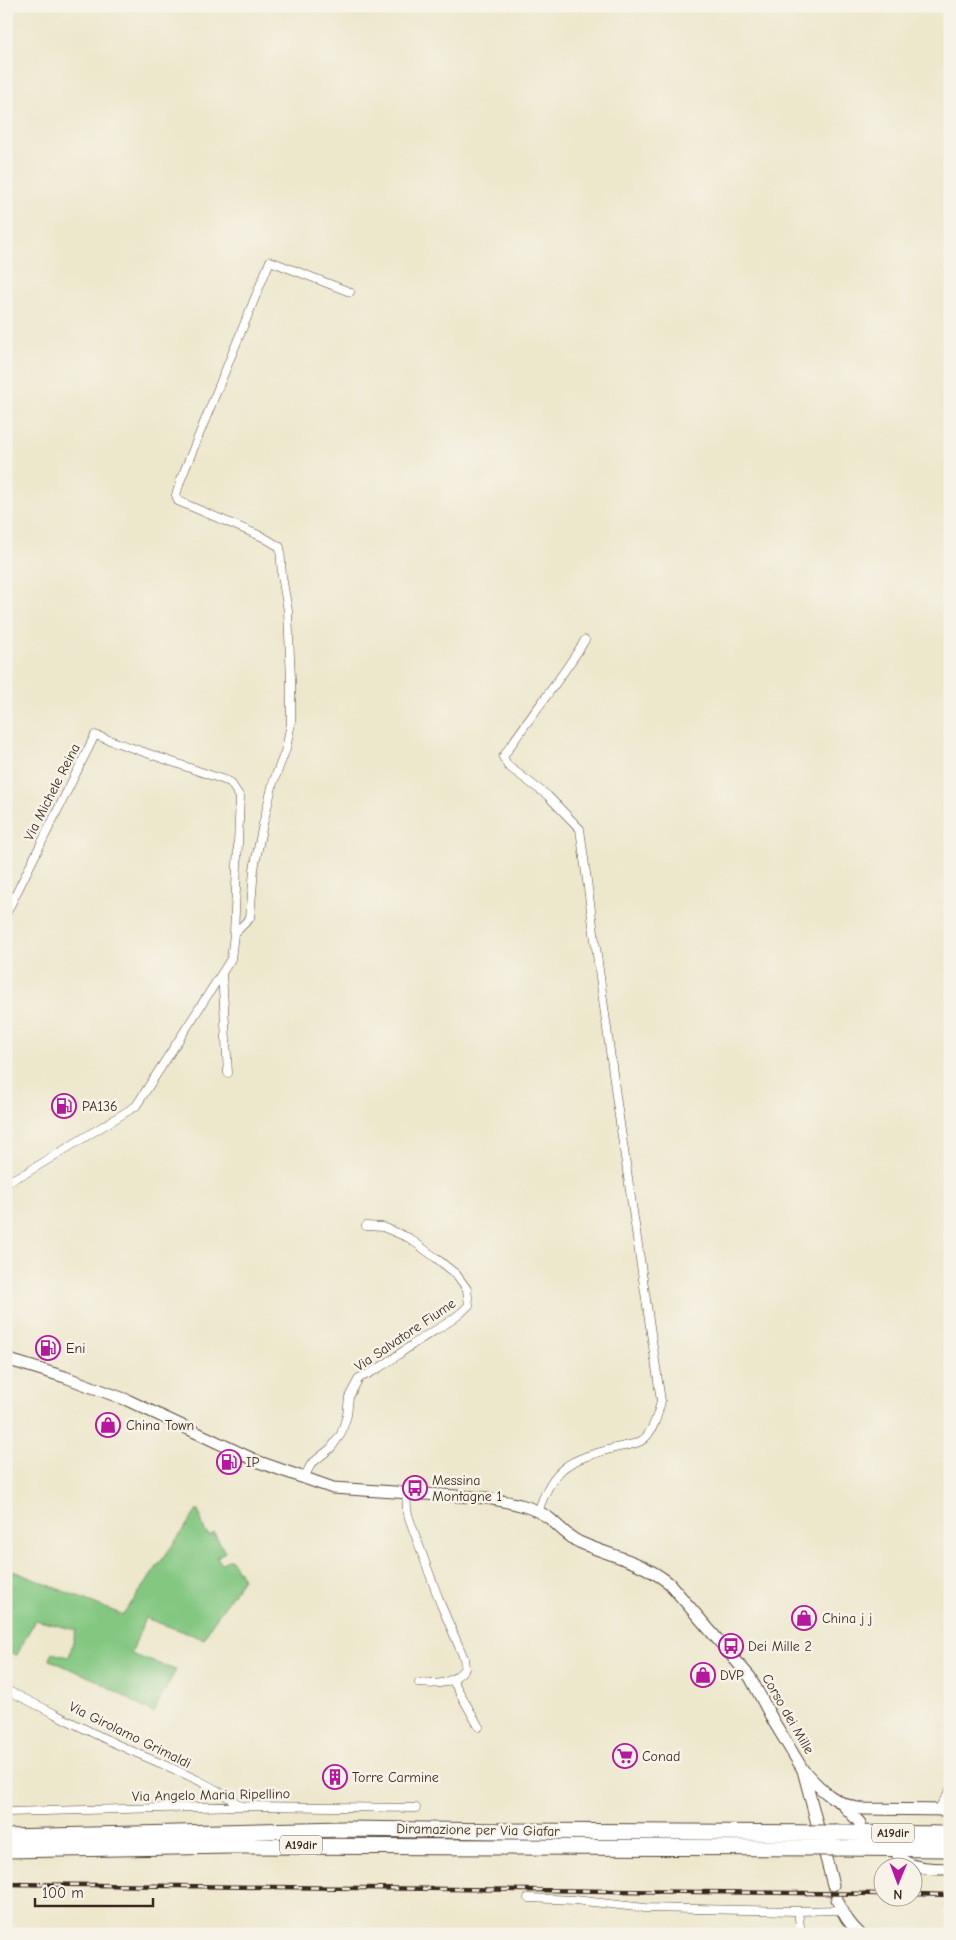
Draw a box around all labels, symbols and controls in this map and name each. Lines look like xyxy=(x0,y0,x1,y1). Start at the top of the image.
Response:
street label: Via Michele Reina xyxy=(20,741,84,843)
fuel station icon: PA136 xyxy=(51,1093,77,1119)
place label: PA136 xyxy=(82,1098,118,1115)
street label: Via Salvatore Fiume xyxy=(351,1295,459,1375)
fuel station icon: Eni xyxy=(35,1335,61,1361)
place label: Eni xyxy=(66,1340,85,1357)
shop icon: China Town xyxy=(95,1412,121,1438)
place label: China Town xyxy=(126,1417,194,1434)
fuel station icon: IP xyxy=(216,1449,242,1475)
place label: IP xyxy=(246,1454,259,1471)
place label: Messina Montagne 1 xyxy=(432,1472,502,1505)
bus stop icon: Messina Montagne 1 xyxy=(402,1475,428,1501)
shop icon: China j j xyxy=(791,1605,817,1631)
place label: China j j xyxy=(822,1610,872,1627)
bus stop icon: Dei Mille 2 xyxy=(718,1633,744,1659)
place label: Dei Mille 2 xyxy=(748,1638,812,1655)
shop icon: DVP xyxy=(690,1662,716,1688)
place label: DVP xyxy=(720,1667,744,1684)
street label: Corso dei Mille xyxy=(758,1671,818,1757)
street label: Via Girolamo Grimaldi xyxy=(66,1698,194,1772)
supermarket icon: Conad xyxy=(612,1743,638,1769)
place label: Conad xyxy=(642,1748,680,1765)
building icon: Torre Carmine xyxy=(322,1764,348,1790)
place label: Torre Carmine xyxy=(352,1769,439,1786)
street label: Via Angelo Maria Ripellino xyxy=(132,1785,290,1805)
street label: Diramazione per Via Giafar xyxy=(396,1820,560,1840)
road number: A19dir xyxy=(872,1824,914,1842)
road number: A19dir xyxy=(280,1836,322,1854)
north arrow xyxy=(874,1858,924,1908)
scale bar xyxy=(35,1875,152,1907)
text: 100 m xyxy=(42,1884,84,1902)
text: N xyxy=(893,1886,902,1903)

